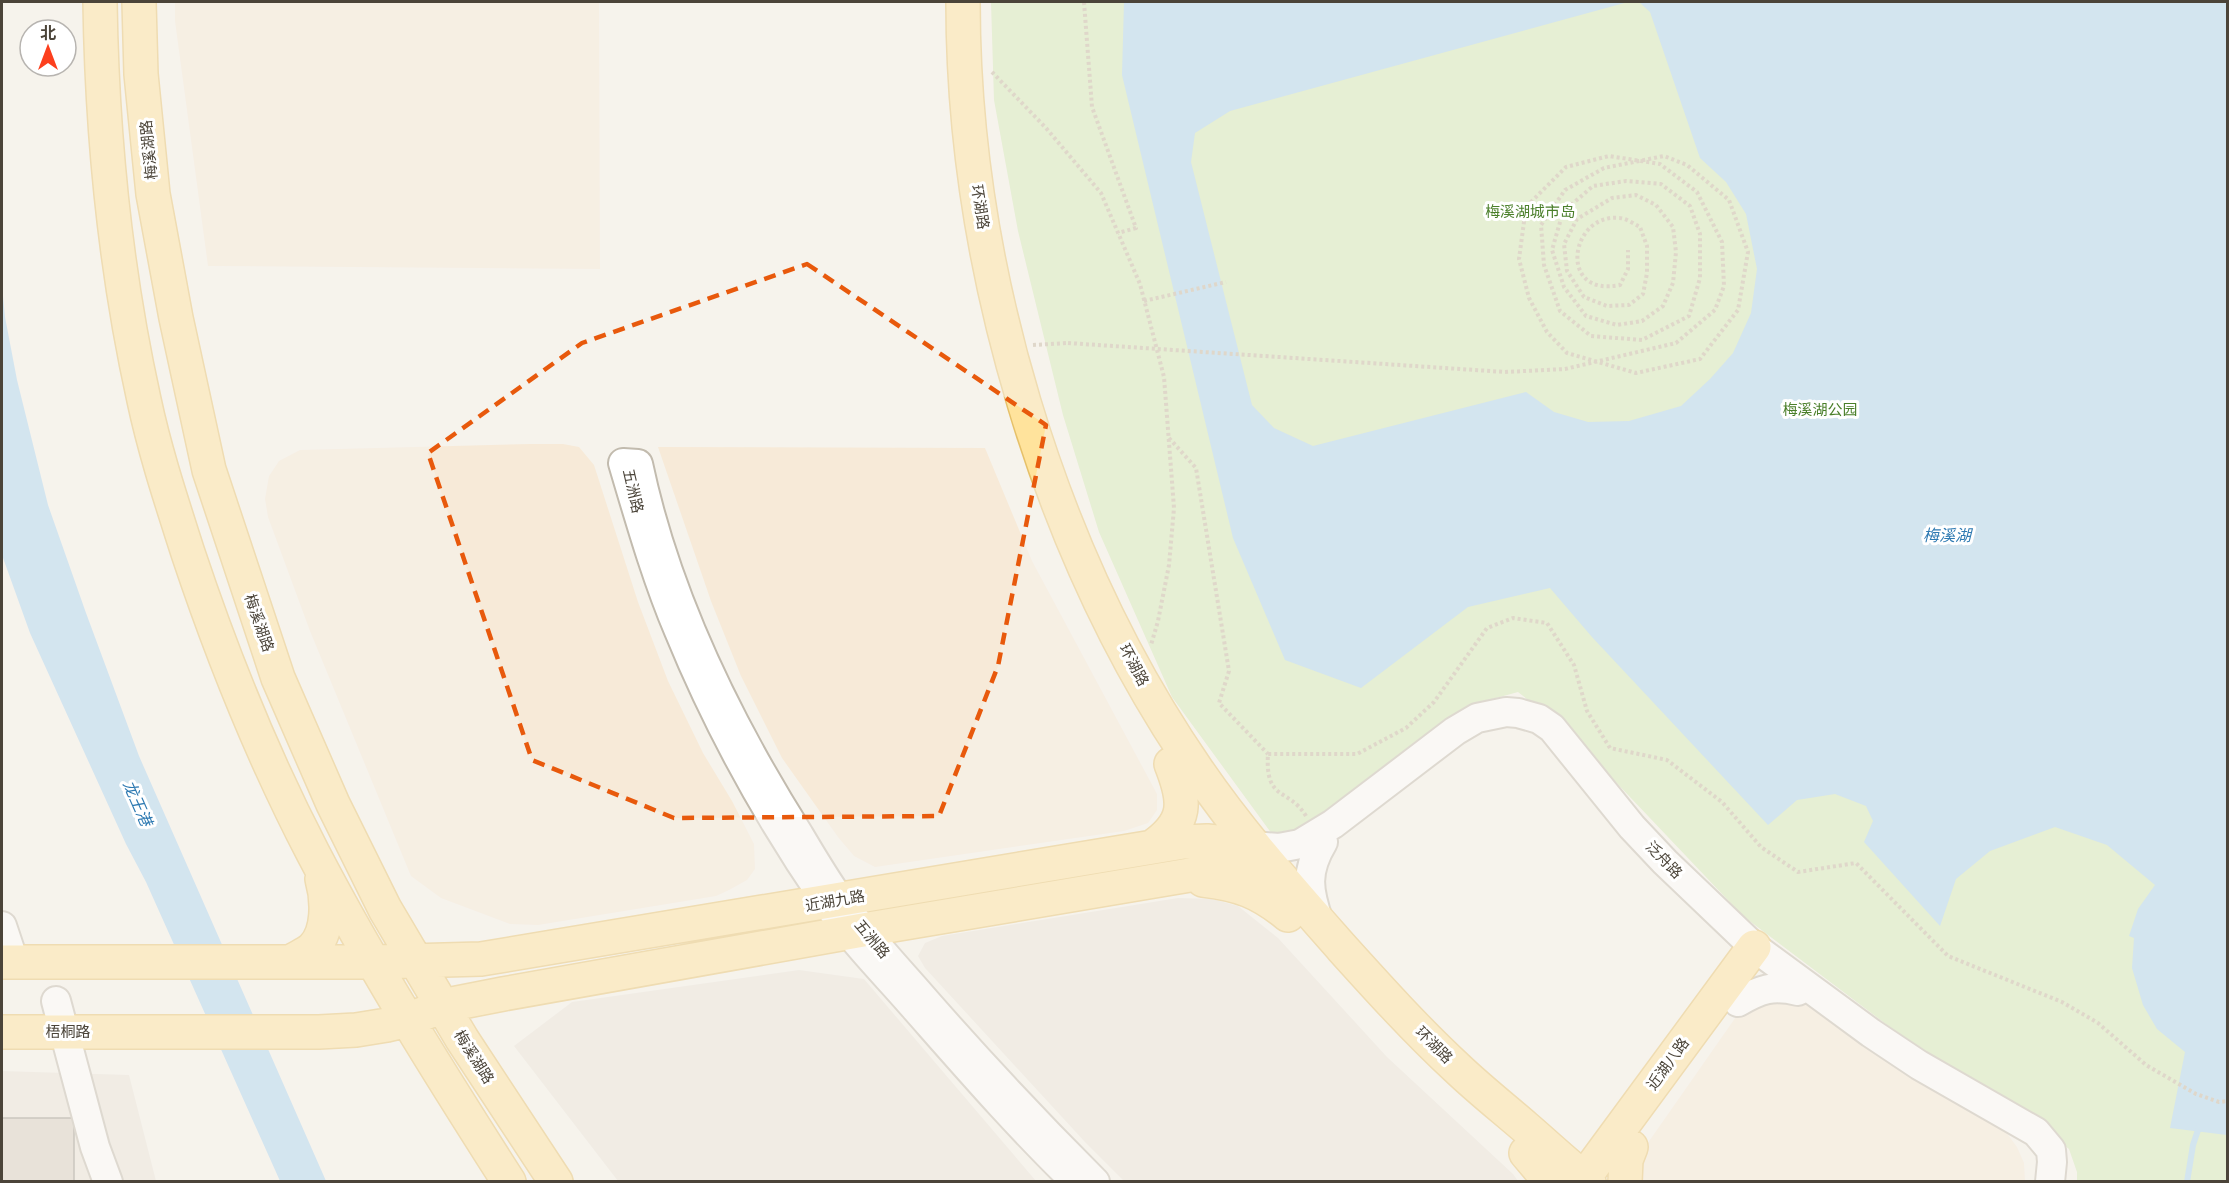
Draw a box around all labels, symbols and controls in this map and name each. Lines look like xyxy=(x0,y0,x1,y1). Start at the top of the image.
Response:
north arrow xyxy=(18,18,78,78)
text: 北 xyxy=(40,23,56,45)
street label: 梅溪湖路 xyxy=(136,119,163,181)
street label: 环湖路 xyxy=(966,183,993,231)
park label: 梅溪湖城市岛 xyxy=(1485,202,1575,223)
park label: 梅溪湖公园 xyxy=(1782,400,1858,421)
street label: 五洲路 xyxy=(617,467,648,515)
water label: 梅溪湖 xyxy=(1923,525,1974,547)
street label: 梅溪湖路 xyxy=(239,591,278,655)
street label: 环湖路 xyxy=(1114,640,1153,690)
water label: 龙王港 xyxy=(117,777,158,832)
street label: 泛舟路 xyxy=(1640,837,1687,884)
street label: 近湖九路 xyxy=(804,886,866,917)
street label: 五洲路 xyxy=(849,915,894,963)
street label: 梧桐路 xyxy=(45,1022,91,1043)
street label: 环湖路 xyxy=(1410,1022,1457,1069)
street label: 梅溪湖路 xyxy=(449,1026,498,1088)
street label: 近湖八路 xyxy=(1642,1034,1695,1095)

